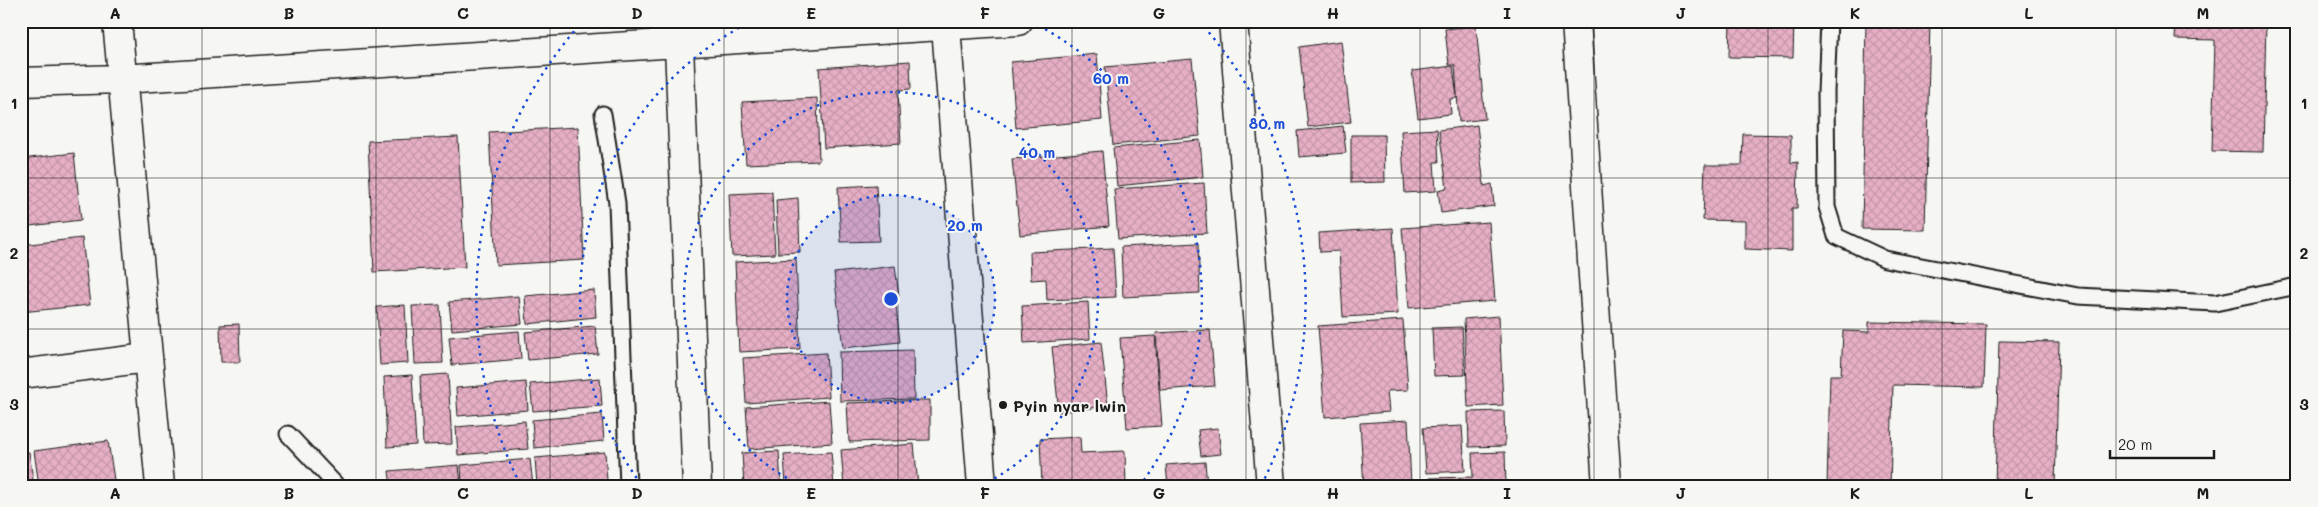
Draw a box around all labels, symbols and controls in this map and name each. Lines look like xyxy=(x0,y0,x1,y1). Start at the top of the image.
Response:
text: A xyxy=(109,2,121,23)
text: B xyxy=(284,2,294,23)
text: C xyxy=(457,2,469,23)
text: D xyxy=(631,2,643,23)
text: E xyxy=(806,2,816,23)
text: F xyxy=(980,2,990,23)
text: G xyxy=(1153,2,1165,23)
text: H xyxy=(1327,2,1339,23)
text: I xyxy=(1503,2,1511,23)
text: J xyxy=(1676,2,1686,23)
text: K xyxy=(1850,2,1860,23)
text: L xyxy=(2024,2,2034,23)
text: M xyxy=(2197,2,2209,23)
text: 60 m xyxy=(1093,68,1129,88)
text: 1 xyxy=(10,92,18,113)
text: 1 xyxy=(2300,92,2308,113)
text: 80 m xyxy=(1249,113,1285,133)
text: 40 m xyxy=(1019,142,1055,162)
text: 20 m xyxy=(947,215,983,235)
text: 2 xyxy=(10,242,19,263)
text: 2 xyxy=(2300,242,2309,263)
centre of rings xyxy=(882,290,900,308)
text: 3 xyxy=(9,393,19,414)
text: 3 xyxy=(2299,393,2309,414)
place label: Pyin nyar lwin xyxy=(1013,395,1126,416)
marker: Pyin nyar lwin xyxy=(997,399,1009,411)
scale bar xyxy=(2110,427,2214,459)
text: 20 m xyxy=(2118,434,2152,454)
text: A xyxy=(109,482,121,503)
text: B xyxy=(284,482,294,503)
text: C xyxy=(457,482,469,503)
text: D xyxy=(631,482,643,503)
text: E xyxy=(806,482,816,503)
text: F xyxy=(980,482,990,503)
text: G xyxy=(1153,482,1165,503)
text: H xyxy=(1327,482,1339,503)
text: I xyxy=(1503,482,1511,503)
text: J xyxy=(1676,482,1686,503)
text: K xyxy=(1850,482,1860,503)
text: L xyxy=(2024,482,2034,503)
text: M xyxy=(2197,482,2209,503)

